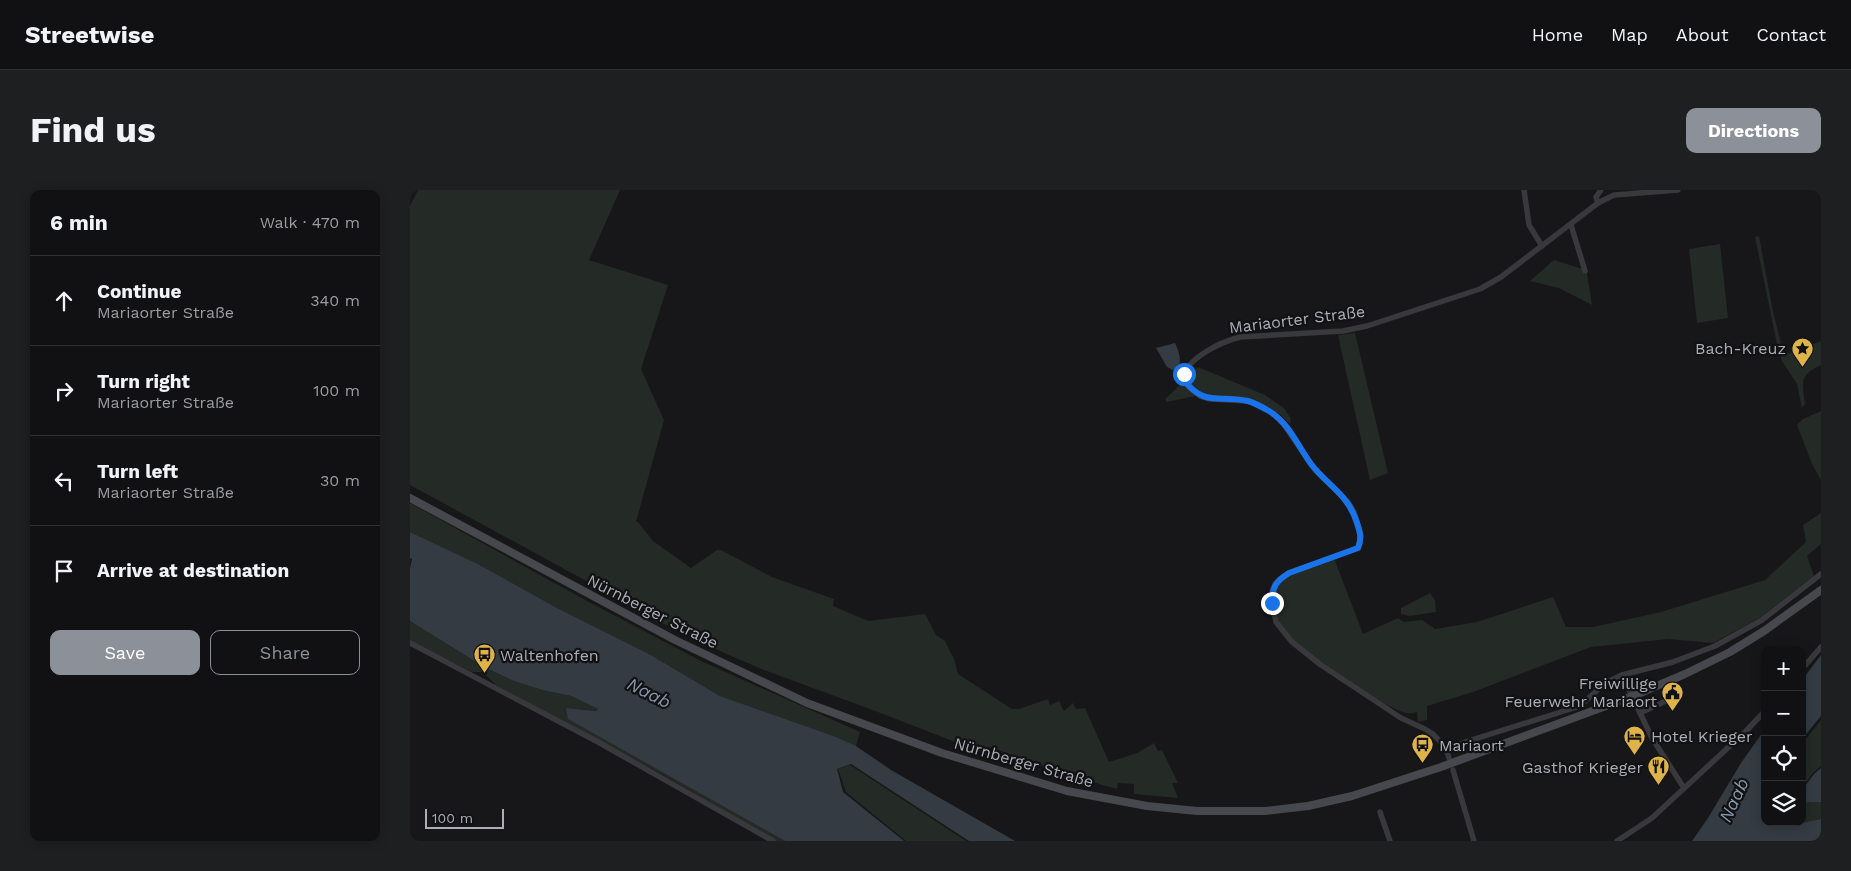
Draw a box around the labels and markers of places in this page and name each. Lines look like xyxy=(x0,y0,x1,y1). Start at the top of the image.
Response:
place icon: Bach-Kreuz xyxy=(1790,336,1814,367)
place label: Bach-Kreuz xyxy=(1695,339,1786,358)
bus stop icon: Waltenhofen xyxy=(472,643,496,674)
place label: Waltenhofen xyxy=(500,646,599,665)
place label: Freiwillige Feuerwehr Mariaort xyxy=(1505,674,1657,711)
public building icon: Freiwillige Feuerwehr Mariaort xyxy=(1661,680,1685,711)
hotel icon: Hotel Krieger xyxy=(1623,724,1647,755)
place label: Hotel Krieger xyxy=(1651,727,1753,746)
bus stop icon: Mariaort xyxy=(1411,733,1435,764)
place label: Mariaort xyxy=(1439,736,1504,755)
restaurant icon: Gasthof Krieger xyxy=(1647,755,1671,786)
place label: Gasthof Krieger xyxy=(1522,758,1643,777)

